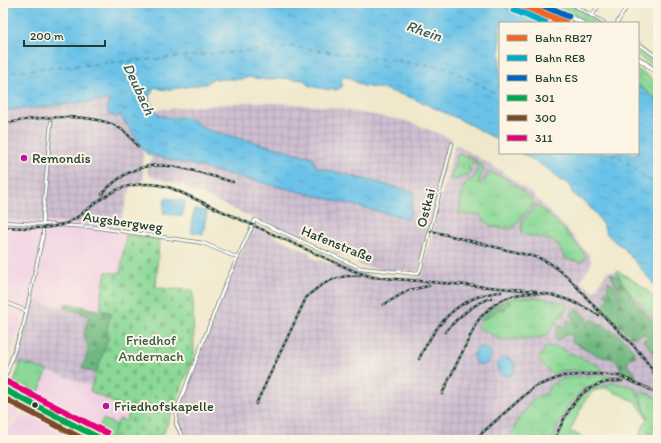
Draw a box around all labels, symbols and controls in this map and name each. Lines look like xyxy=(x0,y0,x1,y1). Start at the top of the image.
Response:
water label: Rhein xyxy=(404,17,444,45)
scale bar xyxy=(24,22,105,48)
legend xyxy=(499,22,639,154)
text: 200 m xyxy=(30,29,64,43)
text: Bahn RB27 xyxy=(535,31,592,45)
text: Bahn RE8 xyxy=(535,51,586,65)
water label: Deubach xyxy=(119,60,159,118)
text: Bahn ES xyxy=(535,71,578,85)
text: 301 xyxy=(535,91,555,105)
text: 300 xyxy=(535,111,556,125)
text: 311 xyxy=(535,131,553,145)
place label: Remondis xyxy=(32,150,91,167)
marker: Remondis xyxy=(19,153,29,163)
street label: Ostkai xyxy=(413,187,439,229)
street label: Augsbergweg xyxy=(82,208,165,236)
street label: Hafenstraße xyxy=(299,222,376,266)
park label: Friedhof Andernach xyxy=(118,332,184,365)
place label: Friedhofskapelle xyxy=(114,398,214,415)
unlabelled marker xyxy=(30,400,40,410)
marker: Friedhofskapelle xyxy=(101,401,111,411)

